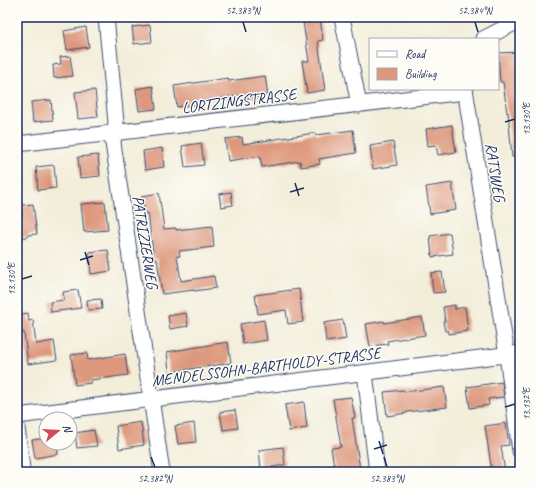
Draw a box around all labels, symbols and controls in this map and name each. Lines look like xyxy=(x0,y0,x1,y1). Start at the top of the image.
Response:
text: 52.383°N xyxy=(226,4,262,17)
text: 52.384°N xyxy=(458,4,494,17)
legend xyxy=(369,38,499,90)
text: Road xyxy=(405,46,427,62)
text: Building xyxy=(405,66,437,82)
street label: LORTZINGSTRASSE xyxy=(181,84,300,118)
text: 13.130°E xyxy=(520,101,533,135)
street label: RATSWEG xyxy=(481,141,510,205)
street label: PATRIZIERWEG xyxy=(128,194,163,292)
text: 13.130°E xyxy=(5,261,18,295)
street label: MENDELSSOHN-BARTHOLDY-STRASSE xyxy=(151,343,384,391)
text: 13.132°E xyxy=(520,386,533,420)
north arrow xyxy=(38,411,78,451)
text: N xyxy=(60,423,76,435)
text: 52.382°N xyxy=(138,472,174,485)
text: 52.383°N xyxy=(370,472,406,485)

